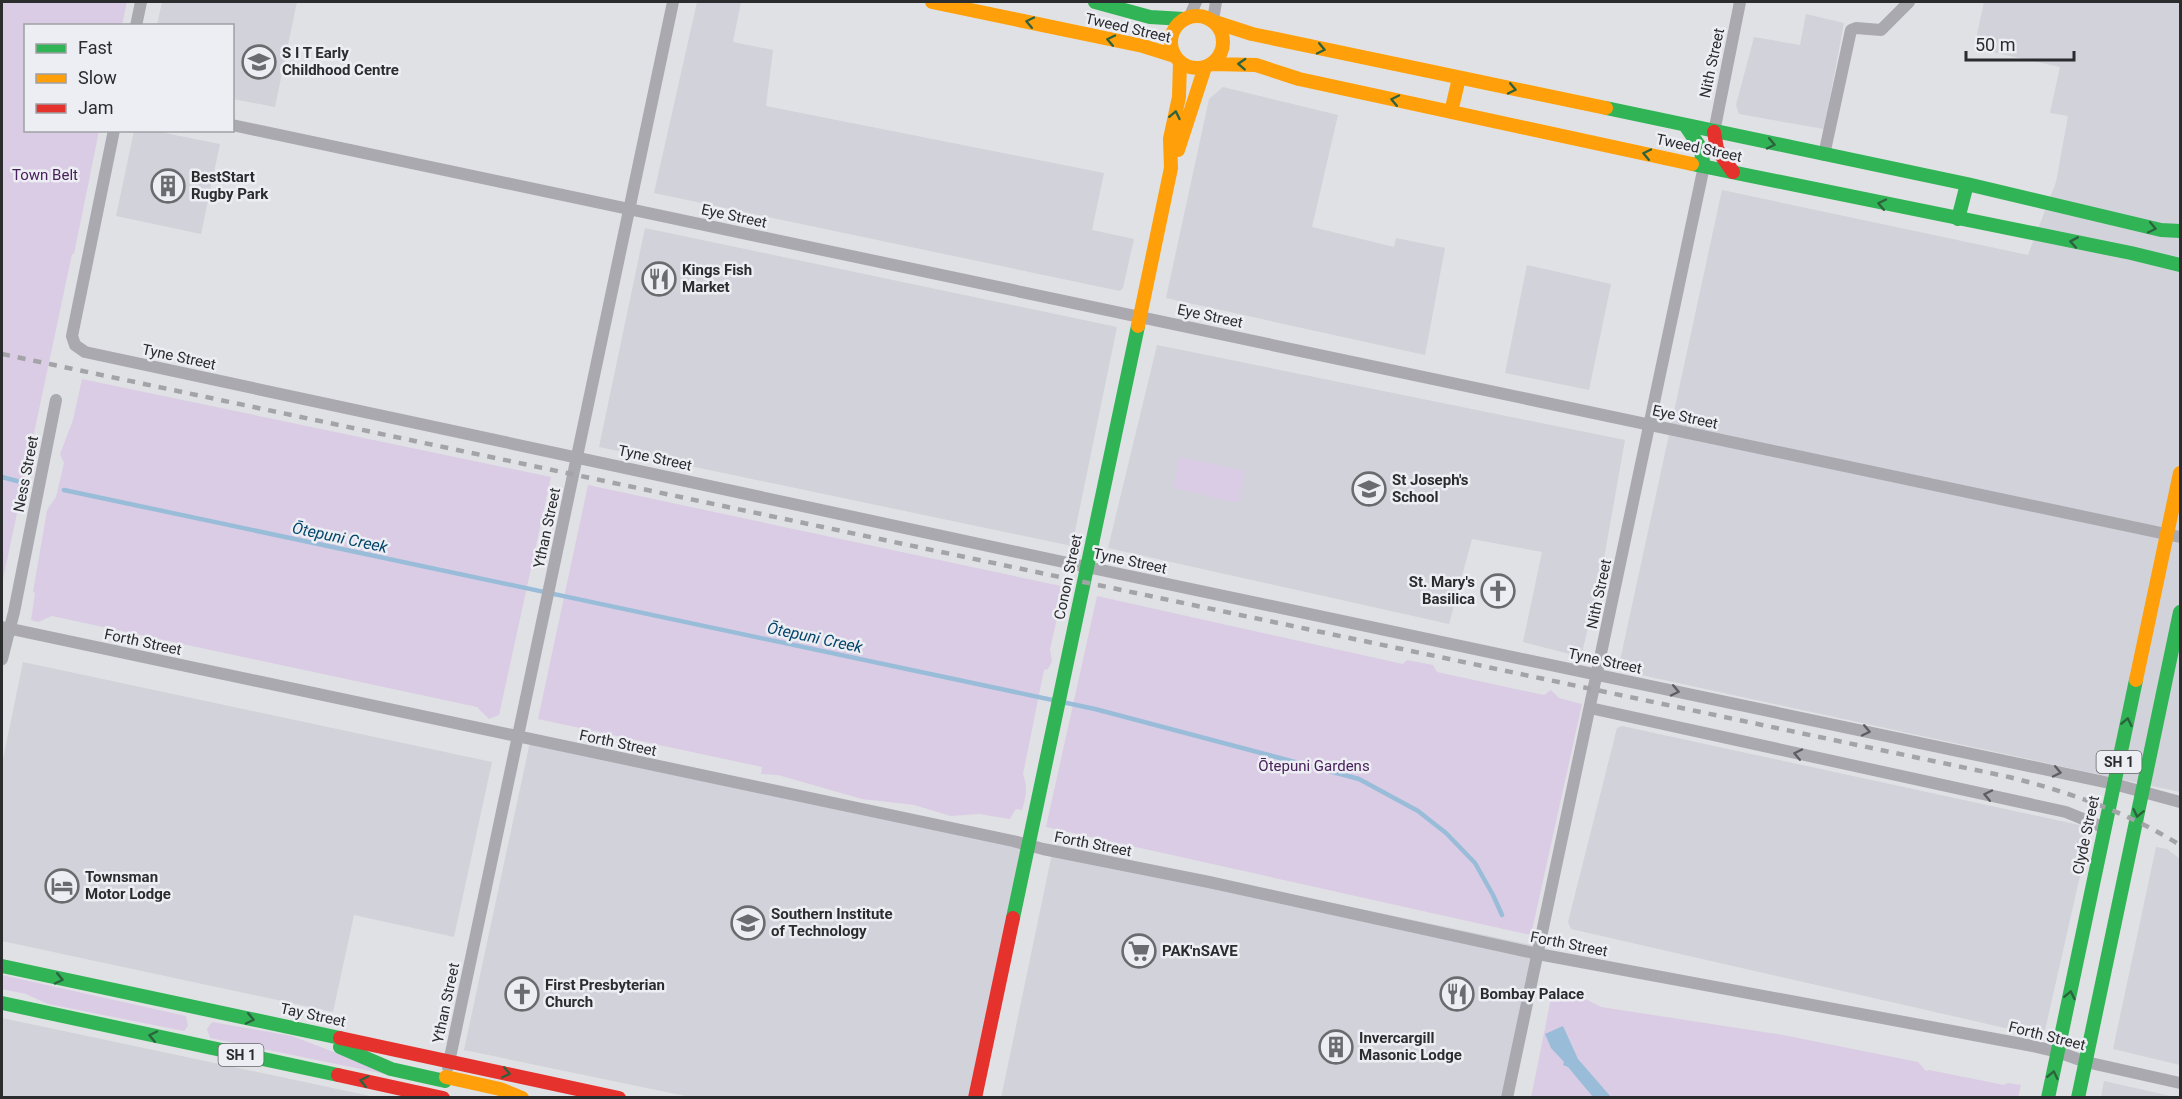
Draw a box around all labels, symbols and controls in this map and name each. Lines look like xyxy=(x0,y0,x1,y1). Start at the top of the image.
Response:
street label: Tweed Street xyxy=(1083,9,1173,47)
one-way arrow xyxy=(1026,17,1036,30)
legend xyxy=(24,24,234,132)
scale bar xyxy=(1966,24,2074,62)
street label: Nith Street xyxy=(1696,26,1728,100)
one-way arrow xyxy=(1106,34,1116,47)
text: 50 m xyxy=(1975,34,2015,55)
text: Fast xyxy=(78,37,113,58)
one-way arrow xyxy=(1316,42,1326,55)
school or university icon: S I T Early Childhood Centre xyxy=(241,44,277,80)
place label: S I T Early Childhood Centre xyxy=(282,44,399,79)
one-way arrow xyxy=(1237,58,1246,71)
text: Slow xyxy=(78,67,117,88)
one-way arrow xyxy=(1506,82,1516,95)
one-way arrow xyxy=(1390,94,1400,107)
text: Jam xyxy=(78,97,114,118)
one-way arrow xyxy=(1168,110,1181,120)
street label: Tweed Street xyxy=(1654,130,1744,166)
one-way arrow xyxy=(1766,137,1776,150)
one-way arrow xyxy=(1643,148,1653,161)
park label: Town Belt xyxy=(12,166,78,184)
building icon: BestStart Rugby Park xyxy=(150,168,186,204)
place label: BestStart Rugby Park xyxy=(191,168,269,203)
one-way arrow xyxy=(1878,198,1888,211)
street label: Eye Street xyxy=(700,200,769,232)
one-way arrow xyxy=(2146,221,2156,234)
one-way arrow xyxy=(2069,236,2079,249)
restaurant icon: Kings Fish Market xyxy=(641,261,677,297)
place label: Kings Fish Market xyxy=(682,261,752,296)
street label: Eye Street xyxy=(1176,300,1245,332)
street label: Tyne Street xyxy=(140,340,218,374)
street label: Eye Street xyxy=(1651,401,1720,433)
street label: Ness Street xyxy=(10,434,42,514)
street label: Tyne Street xyxy=(616,441,694,475)
school or university icon: St Joseph's School xyxy=(1351,471,1387,507)
place label: St Joseph's School xyxy=(1392,471,1469,506)
street label: Ythan Street xyxy=(530,486,564,570)
water label: Ōtepuni Creek xyxy=(290,518,390,557)
street label: Conon Street xyxy=(1050,533,1086,621)
street label: Tyne Street xyxy=(1091,544,1169,578)
street label: Nith Street xyxy=(1583,557,1615,631)
place label: St. Mary's Basilica xyxy=(1409,573,1475,608)
church icon: St. Mary's Basilica xyxy=(1480,573,1516,609)
water label: Ōtepuni Creek xyxy=(765,618,865,657)
street label: Forth Street xyxy=(103,625,183,659)
street label: Tyne Street xyxy=(1566,644,1644,678)
one-way arrow xyxy=(1670,684,1680,697)
one-way arrow xyxy=(2120,717,2133,727)
one-way arrow xyxy=(1861,724,1871,737)
street label: Forth Street xyxy=(578,726,658,760)
one-way arrow xyxy=(1793,748,1803,761)
road number: SH 1 xyxy=(2096,751,2142,773)
park label: Ōtepuni Gardens xyxy=(1258,757,1370,775)
one-way arrow xyxy=(2051,765,2061,778)
one-way arrow xyxy=(1984,789,1994,802)
street label: Clyde Street xyxy=(2069,794,2103,876)
one-way arrow xyxy=(2133,808,2146,818)
street label: Forth Street xyxy=(1053,828,1133,860)
hotel icon: Townsman Motor Lodge xyxy=(44,868,80,904)
place label: Townsman Motor Lodge xyxy=(85,868,171,903)
school or university icon: Southern Institute of Technology xyxy=(730,905,766,941)
place label: Southern Institute of Technology xyxy=(771,905,893,940)
street label: Forth Street xyxy=(1529,928,1609,960)
supermarket icon: PAK'nSAVE xyxy=(1121,933,1157,969)
place label: PAK'nSAVE xyxy=(1162,942,1238,960)
street label: Ythan Street xyxy=(429,961,463,1045)
one-way arrow xyxy=(53,971,63,984)
church icon: First Presbyterian Church xyxy=(504,976,540,1012)
place label: First Presbyterian Church xyxy=(545,976,665,1011)
restaurant icon: Bombay Palace xyxy=(1439,976,1475,1012)
place label: Bombay Palace xyxy=(1480,985,1584,1003)
one-way arrow xyxy=(2063,990,2076,1000)
street label: Tay Street xyxy=(279,999,348,1031)
one-way arrow xyxy=(244,1012,254,1025)
street label: Forth Street xyxy=(2007,1018,2087,1054)
building icon: Invercargill Masonic Lodge xyxy=(1318,1029,1354,1065)
place label: Invercargill Masonic Lodge xyxy=(1359,1029,1462,1064)
one-way arrow xyxy=(148,1030,158,1043)
road number: SH 1 xyxy=(218,1044,264,1066)
one-way arrow xyxy=(501,1066,511,1079)
one-way arrow xyxy=(2045,1070,2058,1080)
one-way arrow xyxy=(359,1075,369,1088)

